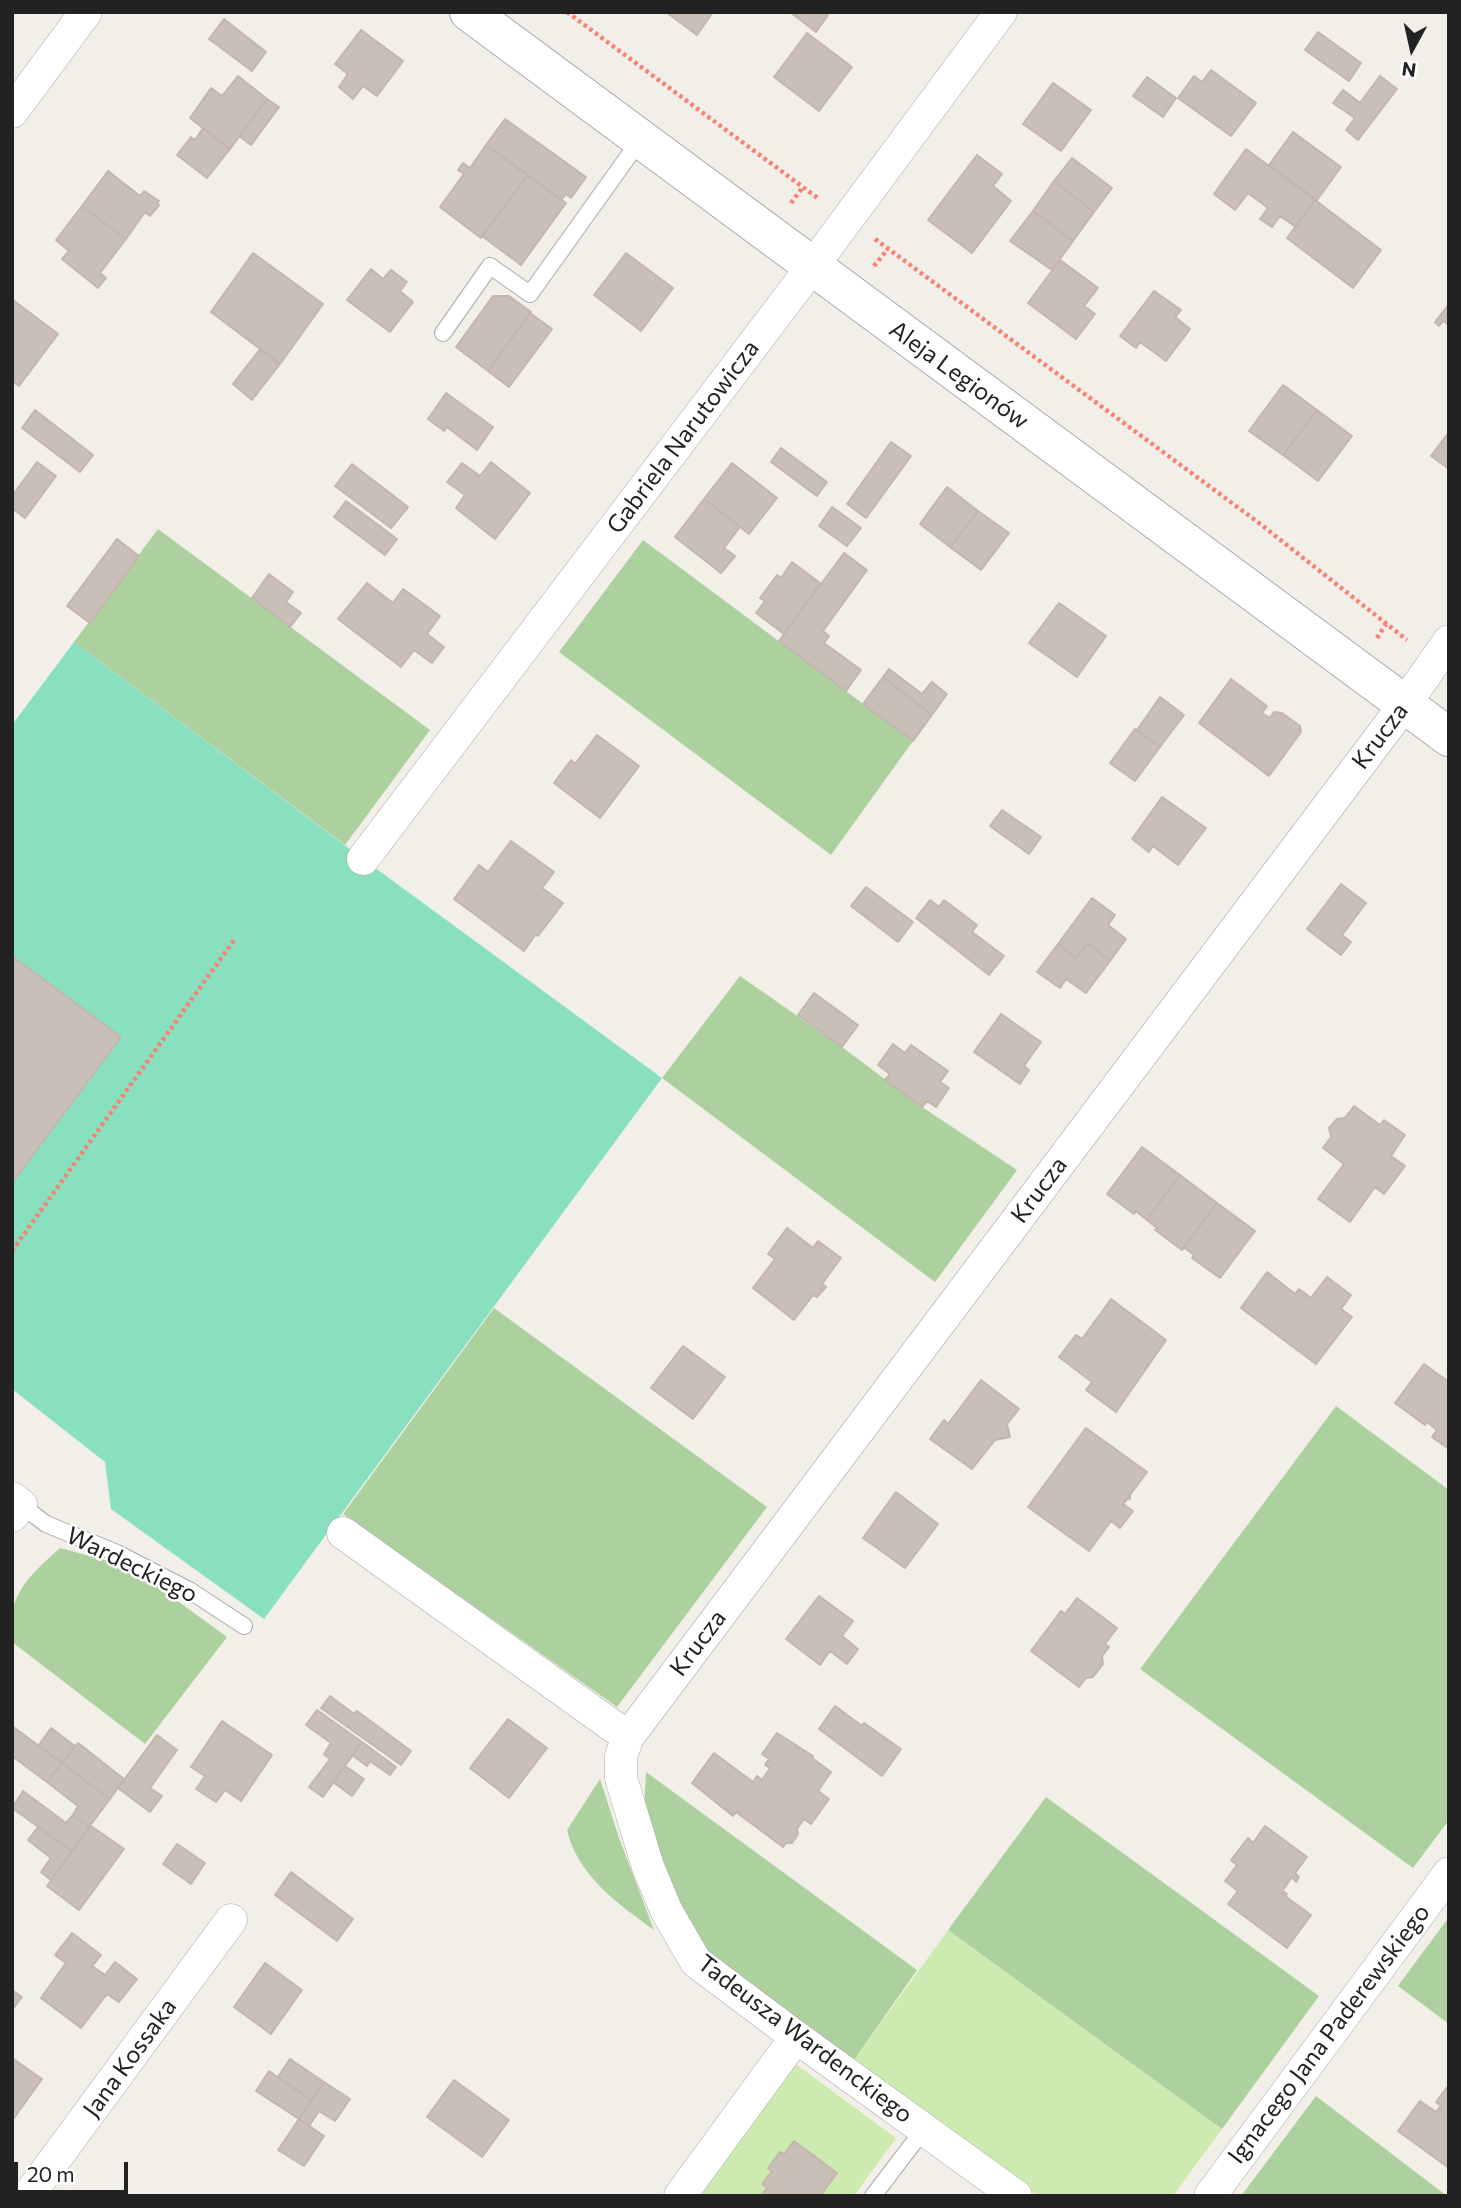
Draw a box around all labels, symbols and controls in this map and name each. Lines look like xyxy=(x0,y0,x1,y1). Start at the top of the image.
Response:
north arrow xyxy=(1377,14,1447,84)
text: N xyxy=(1400,58,1418,83)
street label: Aleja Legionów xyxy=(884,315,1034,435)
street label: Gabriela Narutowicza xyxy=(601,335,765,539)
street label: Krucza xyxy=(1346,697,1414,775)
street label: Krucza xyxy=(1005,1151,1073,1229)
street label: Wardeckiego xyxy=(62,1521,202,1609)
street label: Krucza xyxy=(664,1604,732,1682)
street label: Ignacego Jana Paderewskiego xyxy=(1222,1899,1436,2169)
street label: Tadeusza Wardenckiego xyxy=(692,1949,918,2129)
street label: Jana Kossaka xyxy=(77,1993,183,2123)
scale bar xyxy=(18,2148,131,2192)
text: 20 m xyxy=(27,2161,75,2186)

